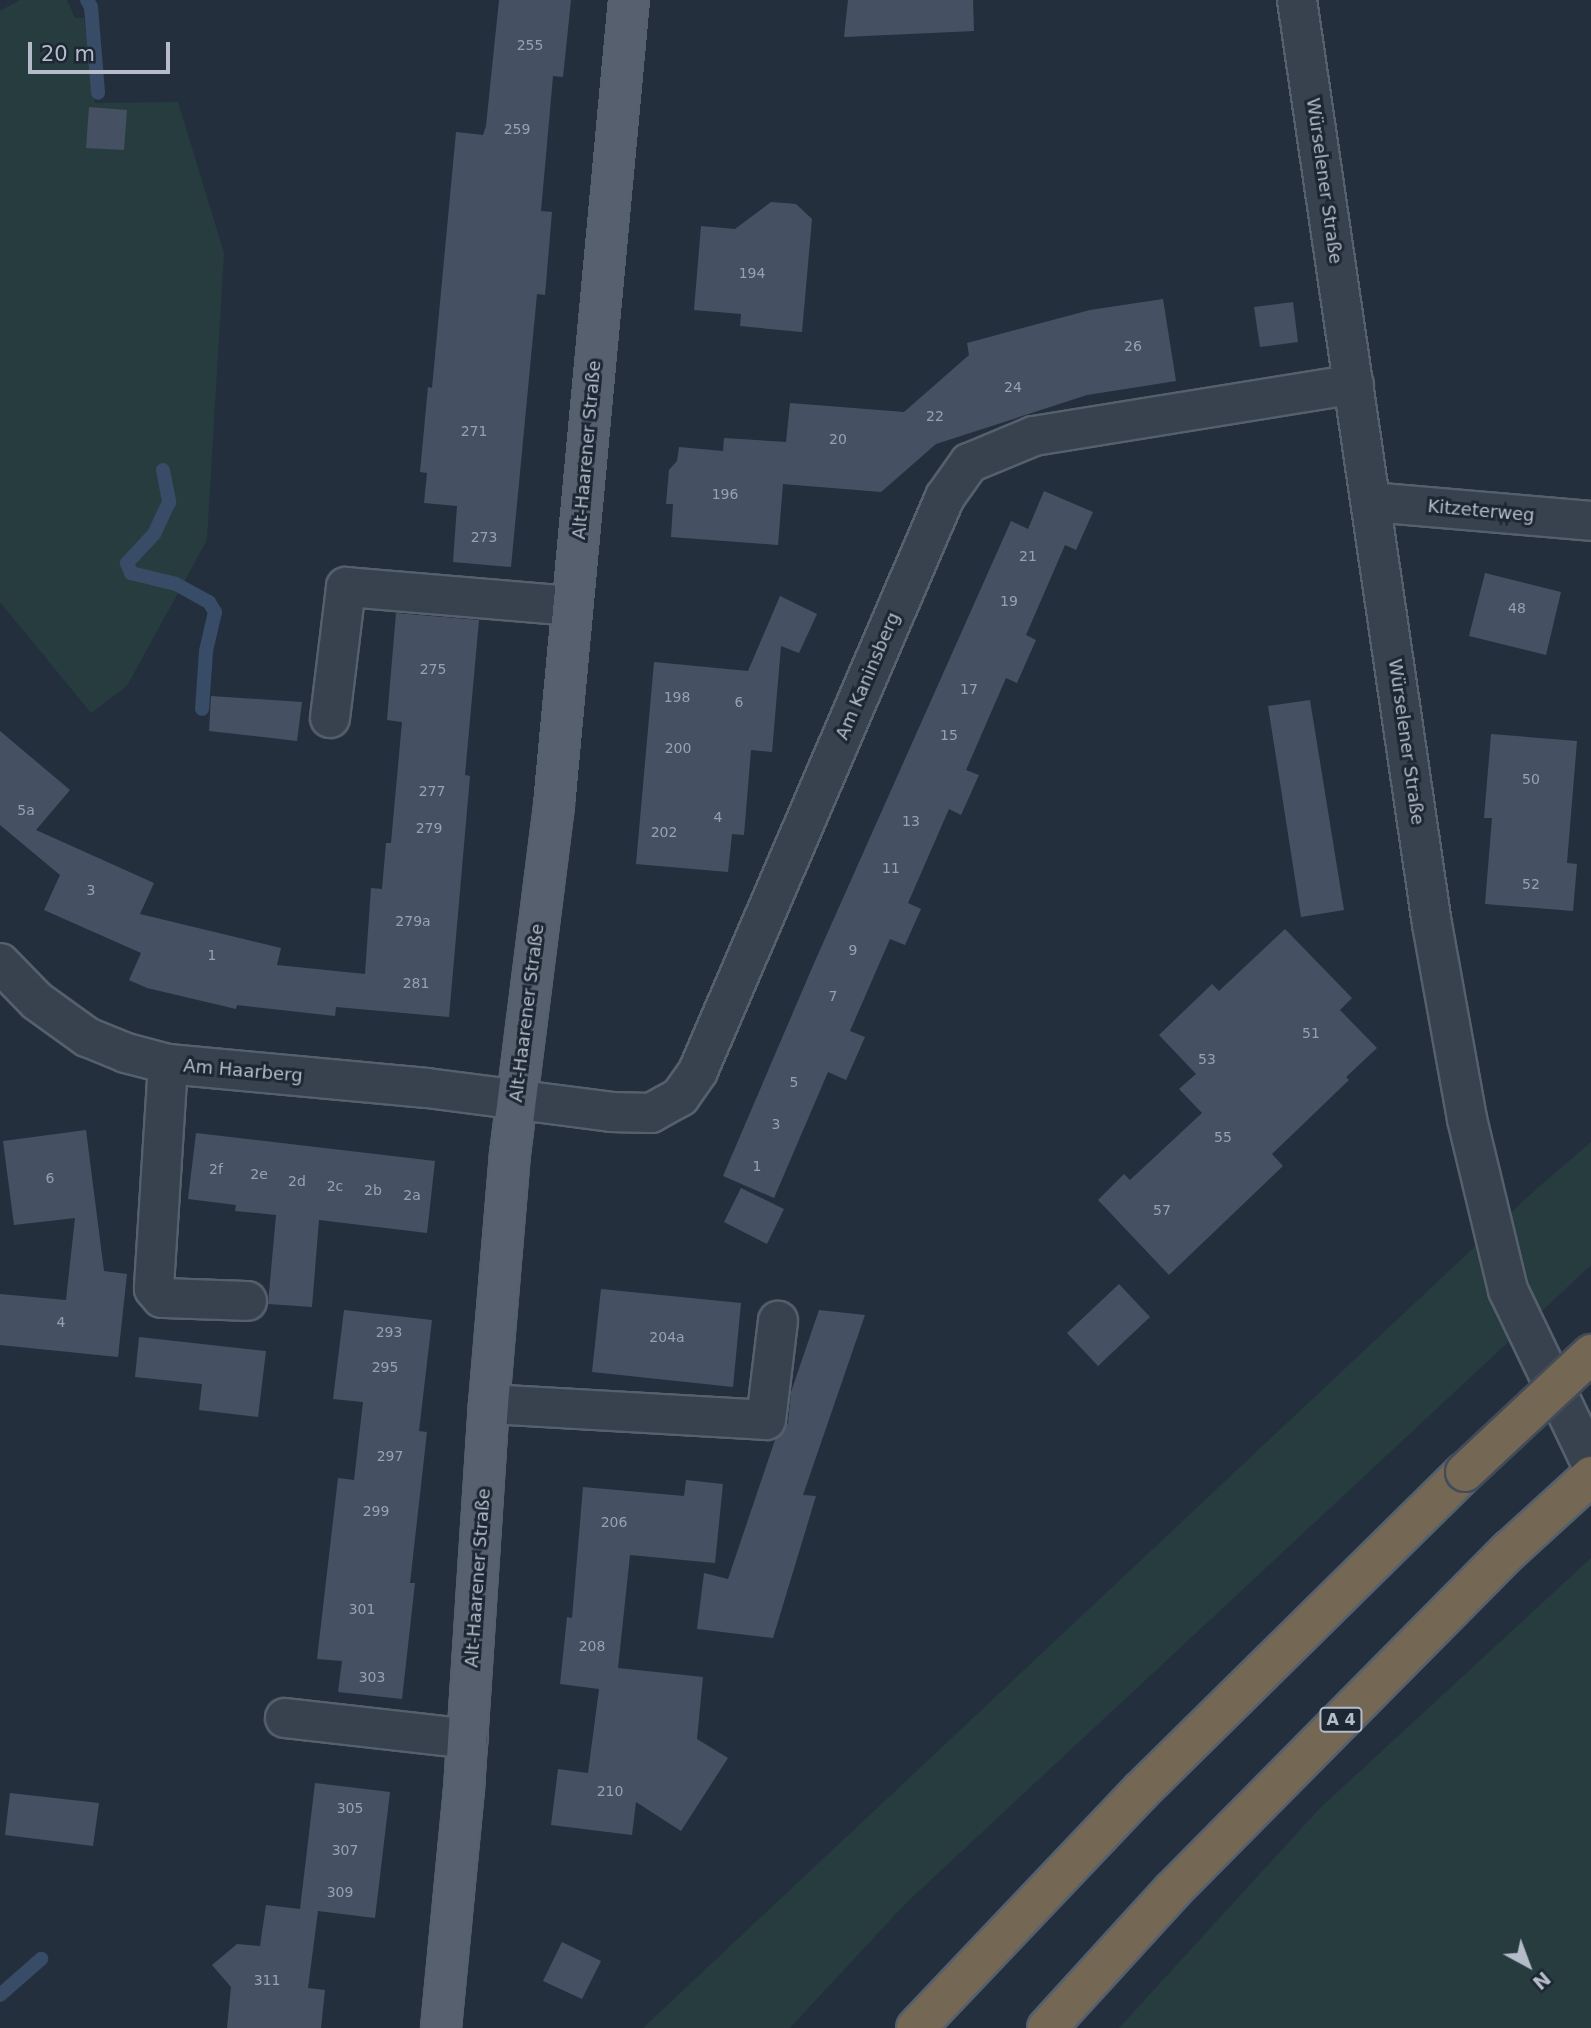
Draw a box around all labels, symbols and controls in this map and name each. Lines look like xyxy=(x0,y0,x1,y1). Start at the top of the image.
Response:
scale bar xyxy=(32,28,173,72)
house number: 255 xyxy=(517,37,543,53)
text: 20 m xyxy=(41,42,95,66)
street label: Würselener Straße xyxy=(1302,97,1346,265)
house number: 259 xyxy=(504,121,530,137)
house number: 194 xyxy=(739,265,765,281)
house number: 26 xyxy=(1124,338,1142,354)
street label: Alt-Haarener Straße xyxy=(568,360,606,540)
house number: 24 xyxy=(1004,379,1022,395)
house number: 22 xyxy=(926,408,944,424)
house number: 271 xyxy=(461,423,487,439)
house number: 20 xyxy=(829,431,847,447)
house number: 196 xyxy=(712,486,738,502)
street label: Kitzeterweg xyxy=(1427,496,1535,526)
house number: 273 xyxy=(471,529,497,545)
house number: 21 xyxy=(1019,548,1037,564)
house number: 19 xyxy=(1000,593,1018,609)
house number: 48 xyxy=(1508,600,1526,616)
street label: Am Kaninsberg xyxy=(831,609,905,743)
street label: Würselener Straße xyxy=(1384,658,1428,826)
house number: 275 xyxy=(420,661,446,677)
house number: 17 xyxy=(960,681,978,697)
house number: 198 xyxy=(664,689,690,705)
house number: 6 xyxy=(735,694,743,710)
house number: 15 xyxy=(940,727,958,743)
house number: 200 xyxy=(665,740,691,756)
house number: 50 xyxy=(1522,771,1540,787)
house number: 277 xyxy=(419,783,445,799)
house number: 5a xyxy=(17,802,35,818)
house number: 4 xyxy=(714,809,722,825)
house number: 13 xyxy=(902,813,920,829)
house number: 279 xyxy=(416,820,442,836)
house number: 202 xyxy=(651,824,677,840)
house number: 11 xyxy=(882,860,900,876)
house number: 52 xyxy=(1522,876,1540,892)
house number: 3 xyxy=(87,882,95,898)
house number: 279a xyxy=(395,913,431,929)
street label: Alt-Haarener Straße xyxy=(505,923,549,1103)
house number: 9 xyxy=(849,942,857,958)
house number: 1 xyxy=(208,947,216,963)
house number: 281 xyxy=(403,975,429,991)
house number: 7 xyxy=(829,988,837,1004)
house number: 51 xyxy=(1302,1025,1320,1041)
house number: 53 xyxy=(1198,1051,1216,1067)
street label: Am Haarberg xyxy=(182,1055,304,1087)
house number: 5 xyxy=(790,1074,798,1090)
house number: 3 xyxy=(772,1116,780,1132)
house number: 55 xyxy=(1214,1129,1232,1145)
house number: 1 xyxy=(753,1158,761,1174)
house number: 2f xyxy=(209,1161,223,1177)
house number: 2e xyxy=(250,1166,268,1182)
house number: 6 xyxy=(46,1170,54,1186)
house number: 2d xyxy=(288,1173,306,1189)
house number: 2c xyxy=(327,1178,343,1194)
house number: 2b xyxy=(364,1182,382,1198)
house number: 2a xyxy=(403,1187,421,1203)
house number: 57 xyxy=(1153,1202,1171,1218)
house number: 4 xyxy=(57,1314,65,1330)
house number: 293 xyxy=(376,1324,402,1340)
house number: 204a xyxy=(649,1329,685,1345)
house number: 295 xyxy=(372,1359,398,1375)
house number: 297 xyxy=(377,1448,403,1464)
street label: Alt-Haarener Straße xyxy=(461,1488,495,1668)
house number: 299 xyxy=(363,1503,389,1519)
house number: 206 xyxy=(601,1514,627,1530)
house number: 301 xyxy=(349,1601,375,1617)
house number: 208 xyxy=(579,1638,605,1654)
house number: 303 xyxy=(359,1669,385,1685)
road number: A 4 xyxy=(1318,1708,1364,1732)
house number: 210 xyxy=(597,1783,623,1799)
house number: 305 xyxy=(337,1800,363,1816)
house number: 307 xyxy=(332,1842,358,1858)
house number: 309 xyxy=(327,1884,353,1900)
north arrow xyxy=(1493,1930,1563,2000)
text: N xyxy=(1529,1967,1555,1994)
house number: 311 xyxy=(254,1972,280,1988)

